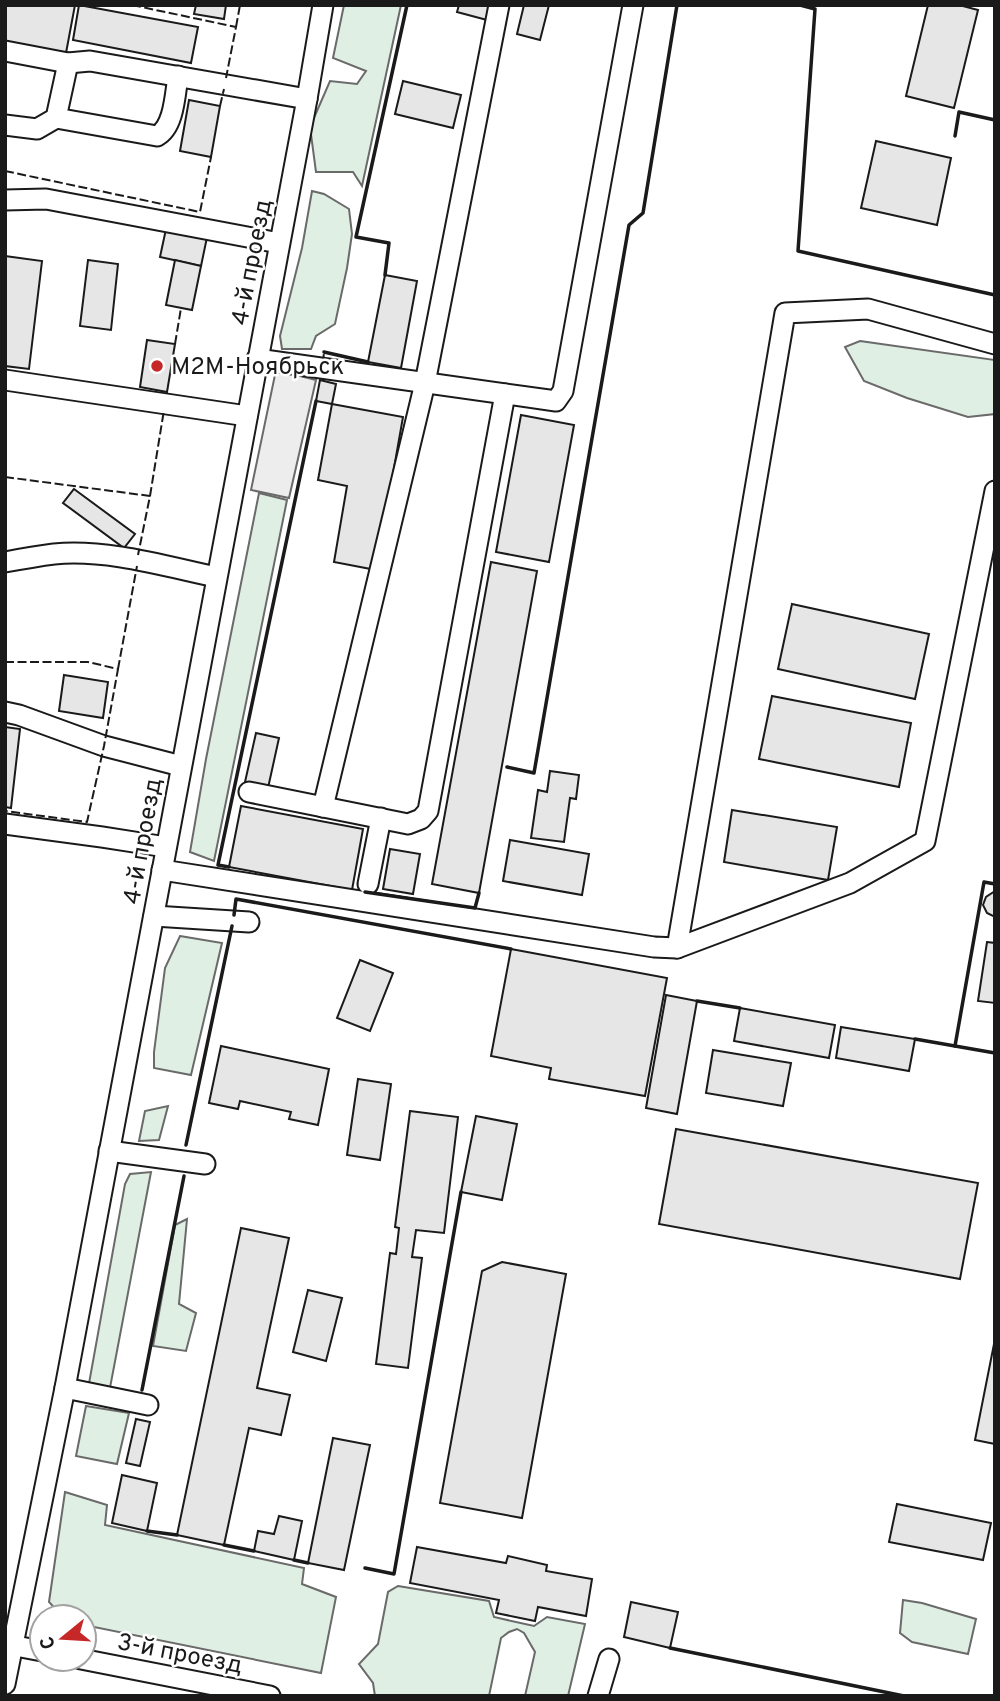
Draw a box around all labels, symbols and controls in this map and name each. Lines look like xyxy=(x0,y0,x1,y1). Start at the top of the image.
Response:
street label: 4-й проезд xyxy=(226,197,280,328)
place label: М2М-Ноябрьск xyxy=(171,353,344,383)
marker: М2М-Ноябрьск xyxy=(149,358,165,374)
street label: 4-й проезд xyxy=(118,776,170,907)
north arrow xyxy=(28,1603,98,1673)
street label: 3-й проезд xyxy=(114,1628,245,1682)
text: С xyxy=(35,1633,62,1652)

